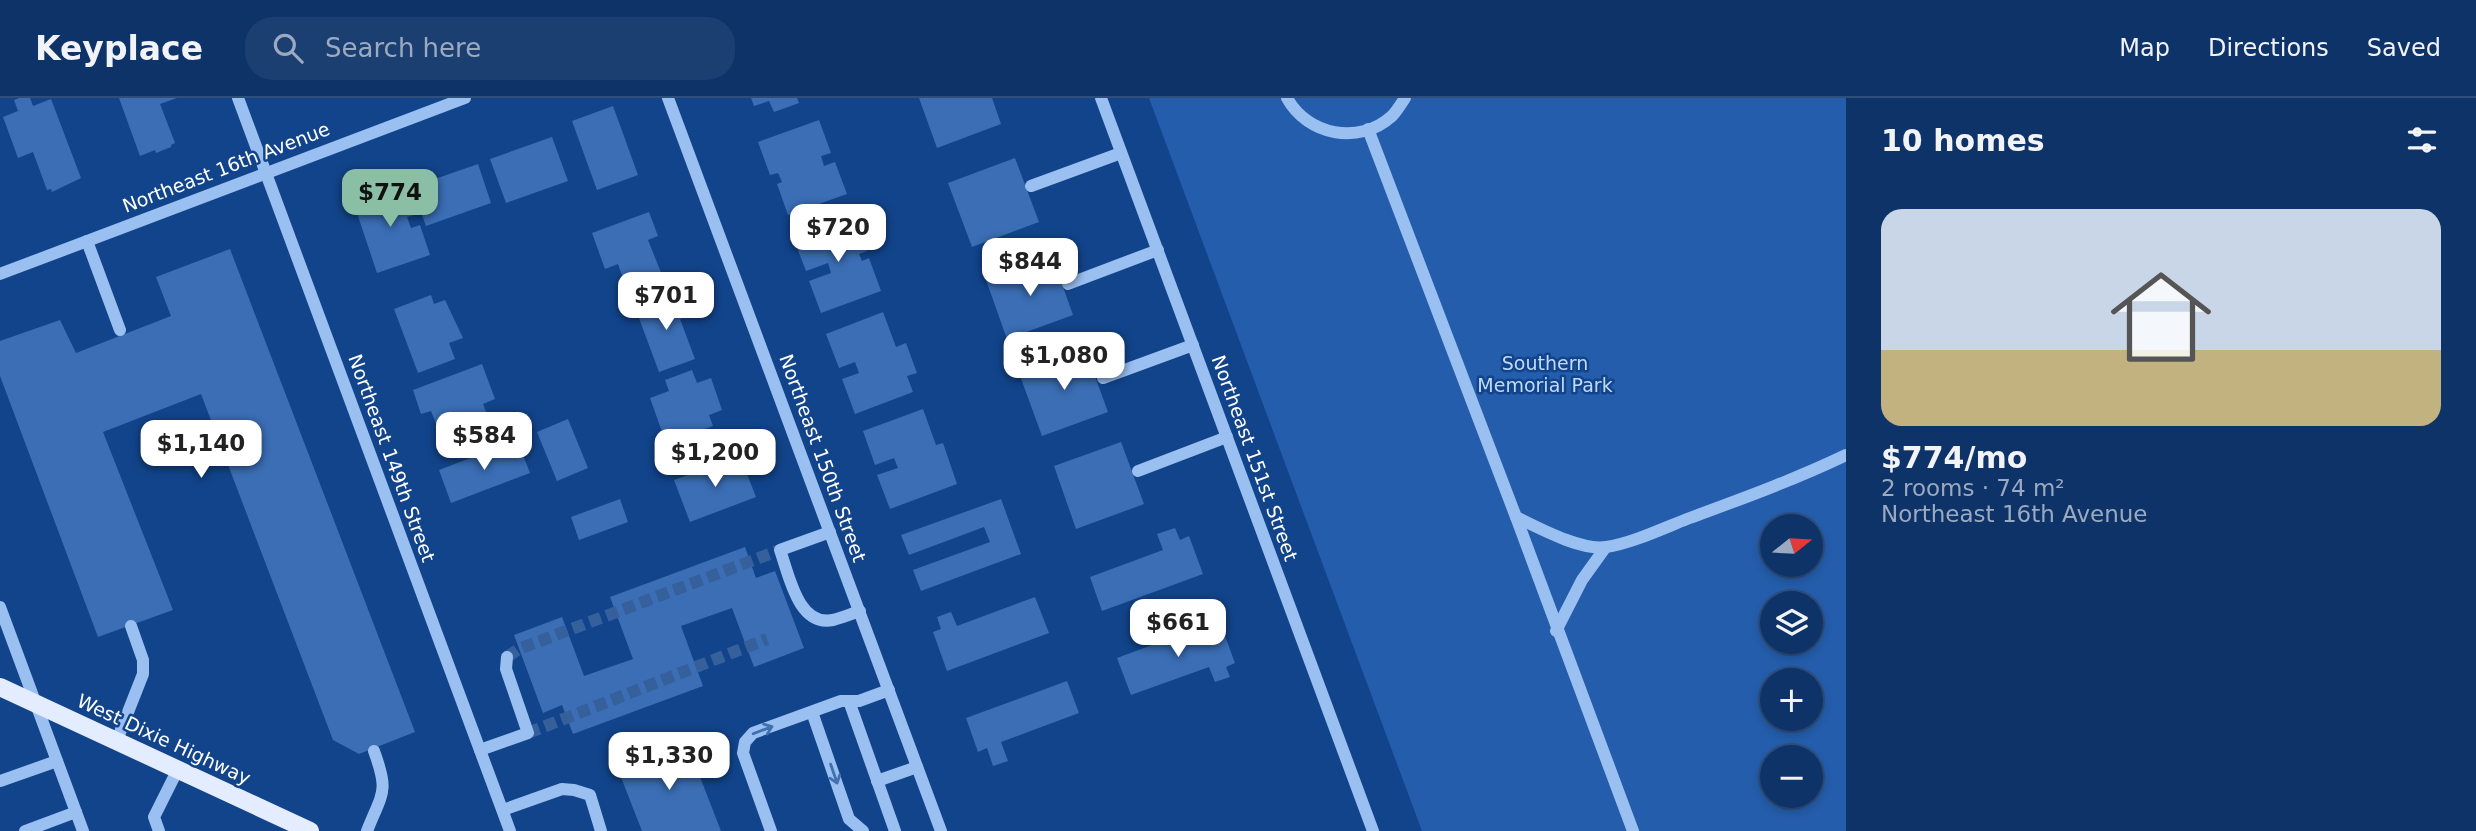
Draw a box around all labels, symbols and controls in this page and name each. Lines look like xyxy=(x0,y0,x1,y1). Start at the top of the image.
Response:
search box xyxy=(245,17,735,80)
text: Keyplace xyxy=(35,29,203,68)
icon: search xyxy=(269,29,307,67)
text: Search here xyxy=(325,33,481,63)
text: Map xyxy=(2119,34,2170,62)
text: Directions xyxy=(2208,34,2329,62)
text: Saved xyxy=(2367,34,2441,62)
street label: Northeast 16th Avenue xyxy=(119,117,333,217)
icon: filters xyxy=(2403,121,2441,159)
text: 10 homes xyxy=(1881,123,2045,158)
pin: $774 xyxy=(349,170,431,229)
text: $774 xyxy=(358,179,422,205)
pin: $720 xyxy=(797,204,879,264)
text: $720 xyxy=(806,214,870,240)
pin: $844 xyxy=(989,238,1071,298)
text: $844 xyxy=(998,248,1062,274)
icon: home xyxy=(2098,254,2224,380)
pin: $701 xyxy=(625,272,707,332)
text: $701 xyxy=(634,282,698,308)
pin: $1,080 xyxy=(1007,332,1121,392)
text: $1,080 xyxy=(1020,342,1108,368)
street label: Northeast 149th Street xyxy=(344,351,440,565)
street label: Northeast 150th Street xyxy=(775,351,871,565)
street label: Northeast 151st Street xyxy=(1208,352,1302,564)
park label: Southern Memorial Park xyxy=(1477,352,1613,396)
pin: $584 xyxy=(443,412,525,472)
pin: $1,140 xyxy=(144,420,258,480)
text: $584 xyxy=(452,422,516,448)
text: $1,140 xyxy=(157,430,245,456)
pin: $1,200 xyxy=(658,430,772,489)
text: $1,200 xyxy=(671,439,759,465)
text: $774/mo xyxy=(1881,440,2027,475)
text: 2 rooms · 74 m² xyxy=(1881,475,2065,501)
text: Northeast 16th Avenue xyxy=(1881,501,2148,527)
north arrow xyxy=(1760,514,1824,578)
map controls xyxy=(1760,514,1823,808)
button: layers xyxy=(1760,591,1823,654)
pin: $661 xyxy=(1137,600,1219,659)
text: $661 xyxy=(1146,609,1210,635)
button: + xyxy=(1760,668,1823,731)
street label: West Dixie Highway xyxy=(74,689,254,789)
one-way arrow xyxy=(752,722,774,735)
pin: $1,330 xyxy=(612,732,726,792)
text: $1,330 xyxy=(625,742,713,768)
button: − xyxy=(1760,745,1823,808)
one-way arrow xyxy=(829,763,841,785)

